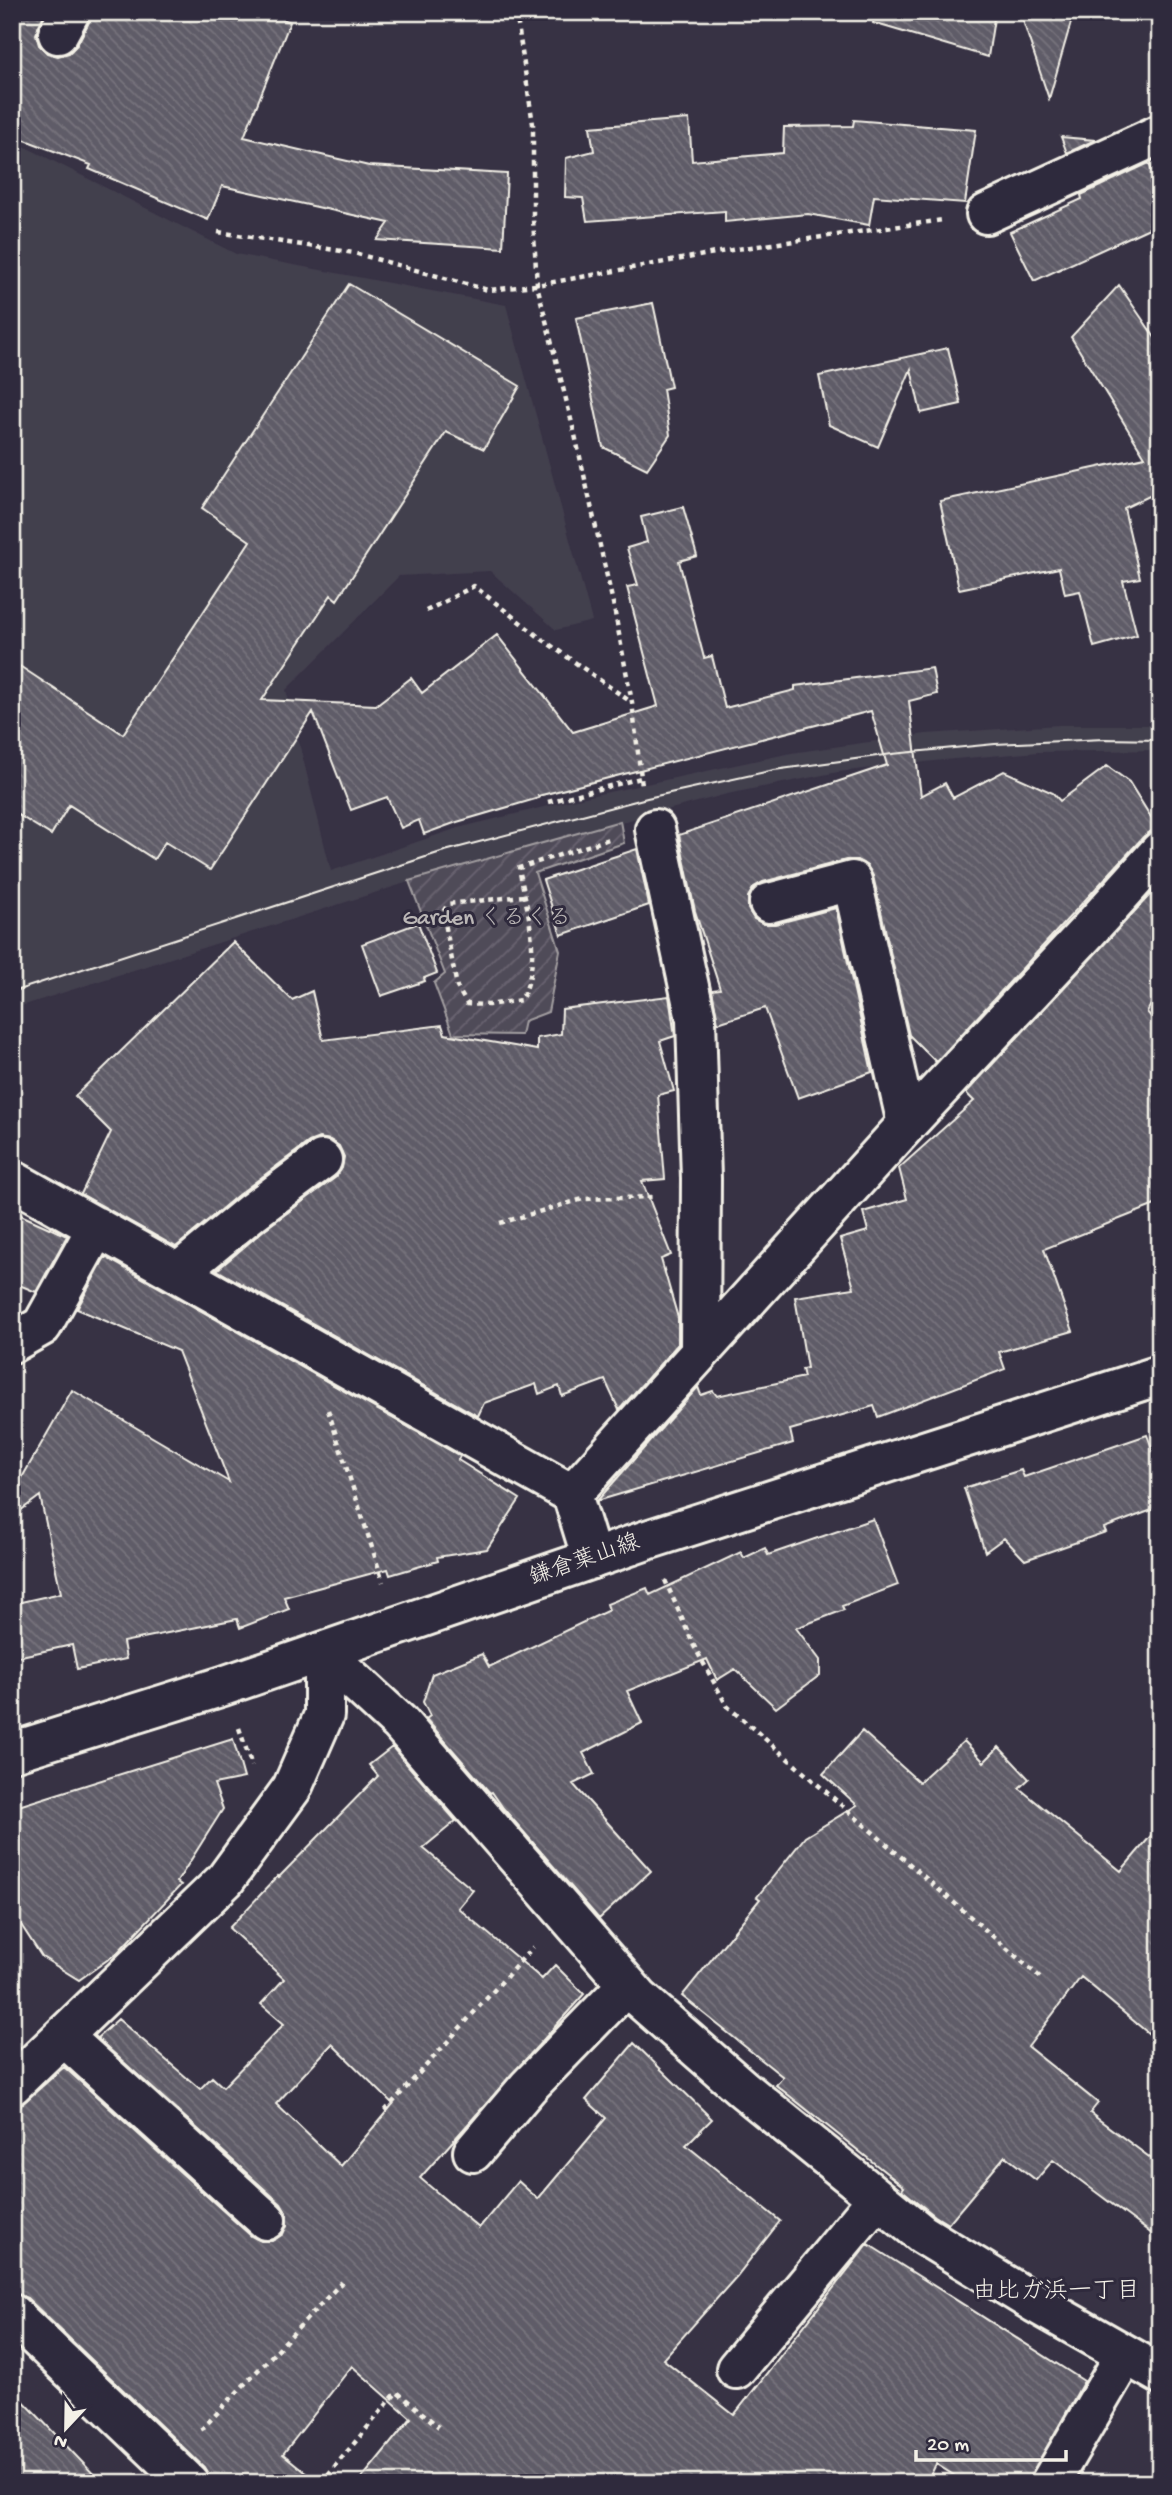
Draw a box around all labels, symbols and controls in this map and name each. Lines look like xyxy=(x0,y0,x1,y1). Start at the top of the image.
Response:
park label: Garden くるくる xyxy=(402,906,572,933)
street label: 鎌倉葉山線 xyxy=(526,1529,644,1592)
district label: 由比ガ浜一丁目 xyxy=(972,2278,1140,2307)
north arrow xyxy=(32,2394,102,2464)
scale bar xyxy=(916,2418,1067,2462)
text: N xyxy=(51,2428,71,2454)
text: 20 m xyxy=(927,2434,969,2459)

